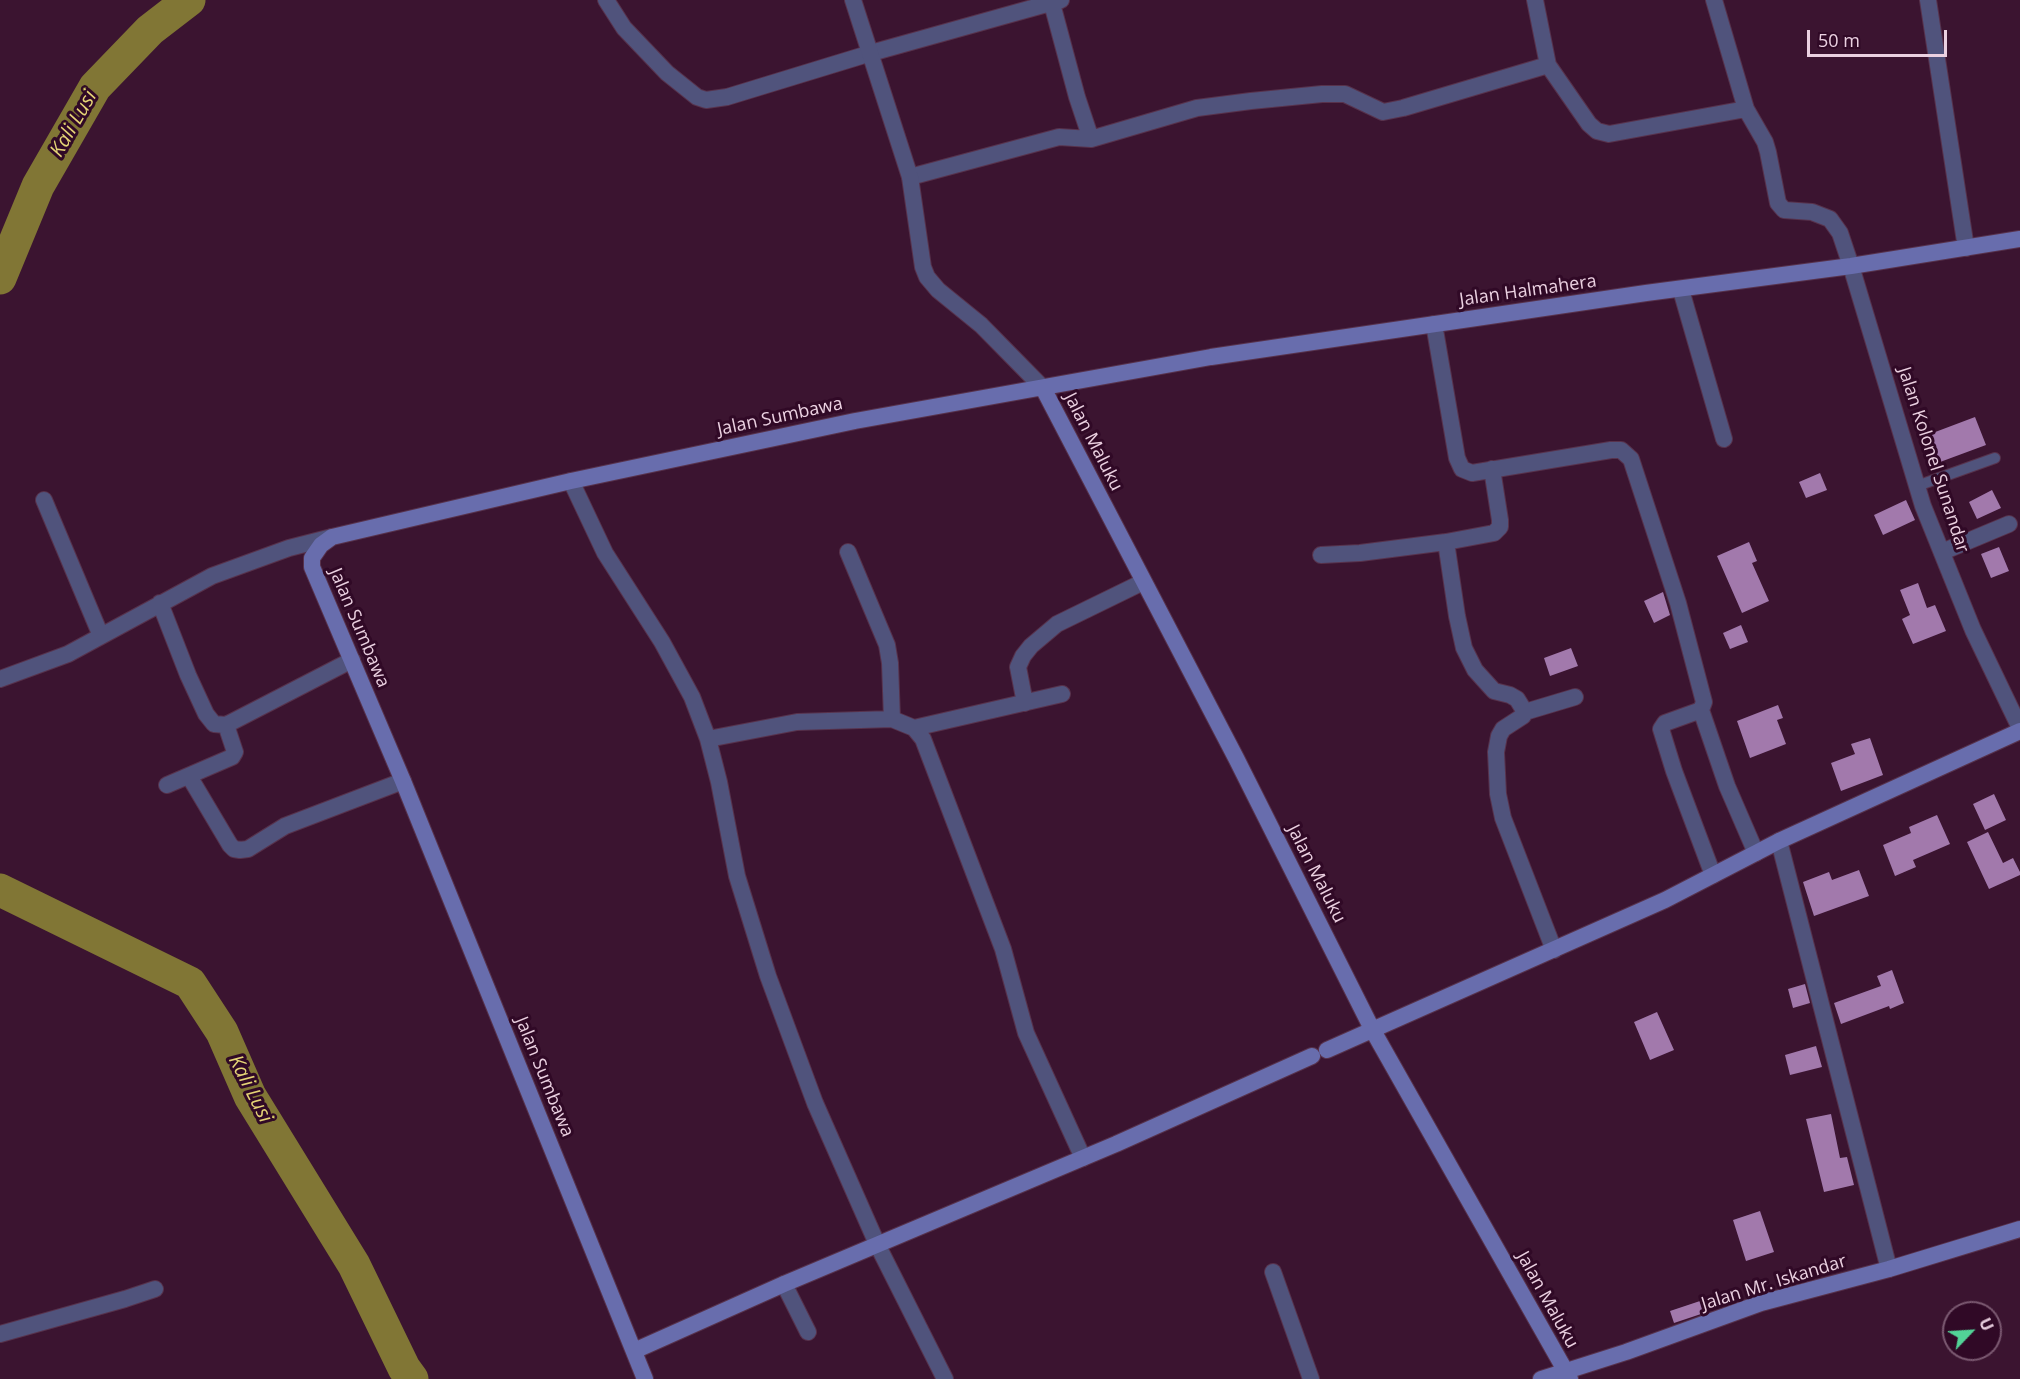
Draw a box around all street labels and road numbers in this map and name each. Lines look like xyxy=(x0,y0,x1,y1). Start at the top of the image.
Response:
street label: Jalan Halmahera xyxy=(1458,271,1598,311)
street label: Jalan Kolonel Sunandar xyxy=(1893,364,1973,556)
street label: Jalan Maluku xyxy=(1059,389,1127,495)
street label: Jalan Sumbawa xyxy=(715,393,845,441)
street label: Jalan Sumbawa xyxy=(324,565,394,691)
street label: Jalan Maluku xyxy=(1282,821,1350,927)
street label: Jalan Sumbawa xyxy=(510,1014,578,1140)
street label: Jalan Maluku xyxy=(1512,1248,1582,1352)
street label: Jalan Mr. Iskandar xyxy=(1699,1251,1849,1315)

